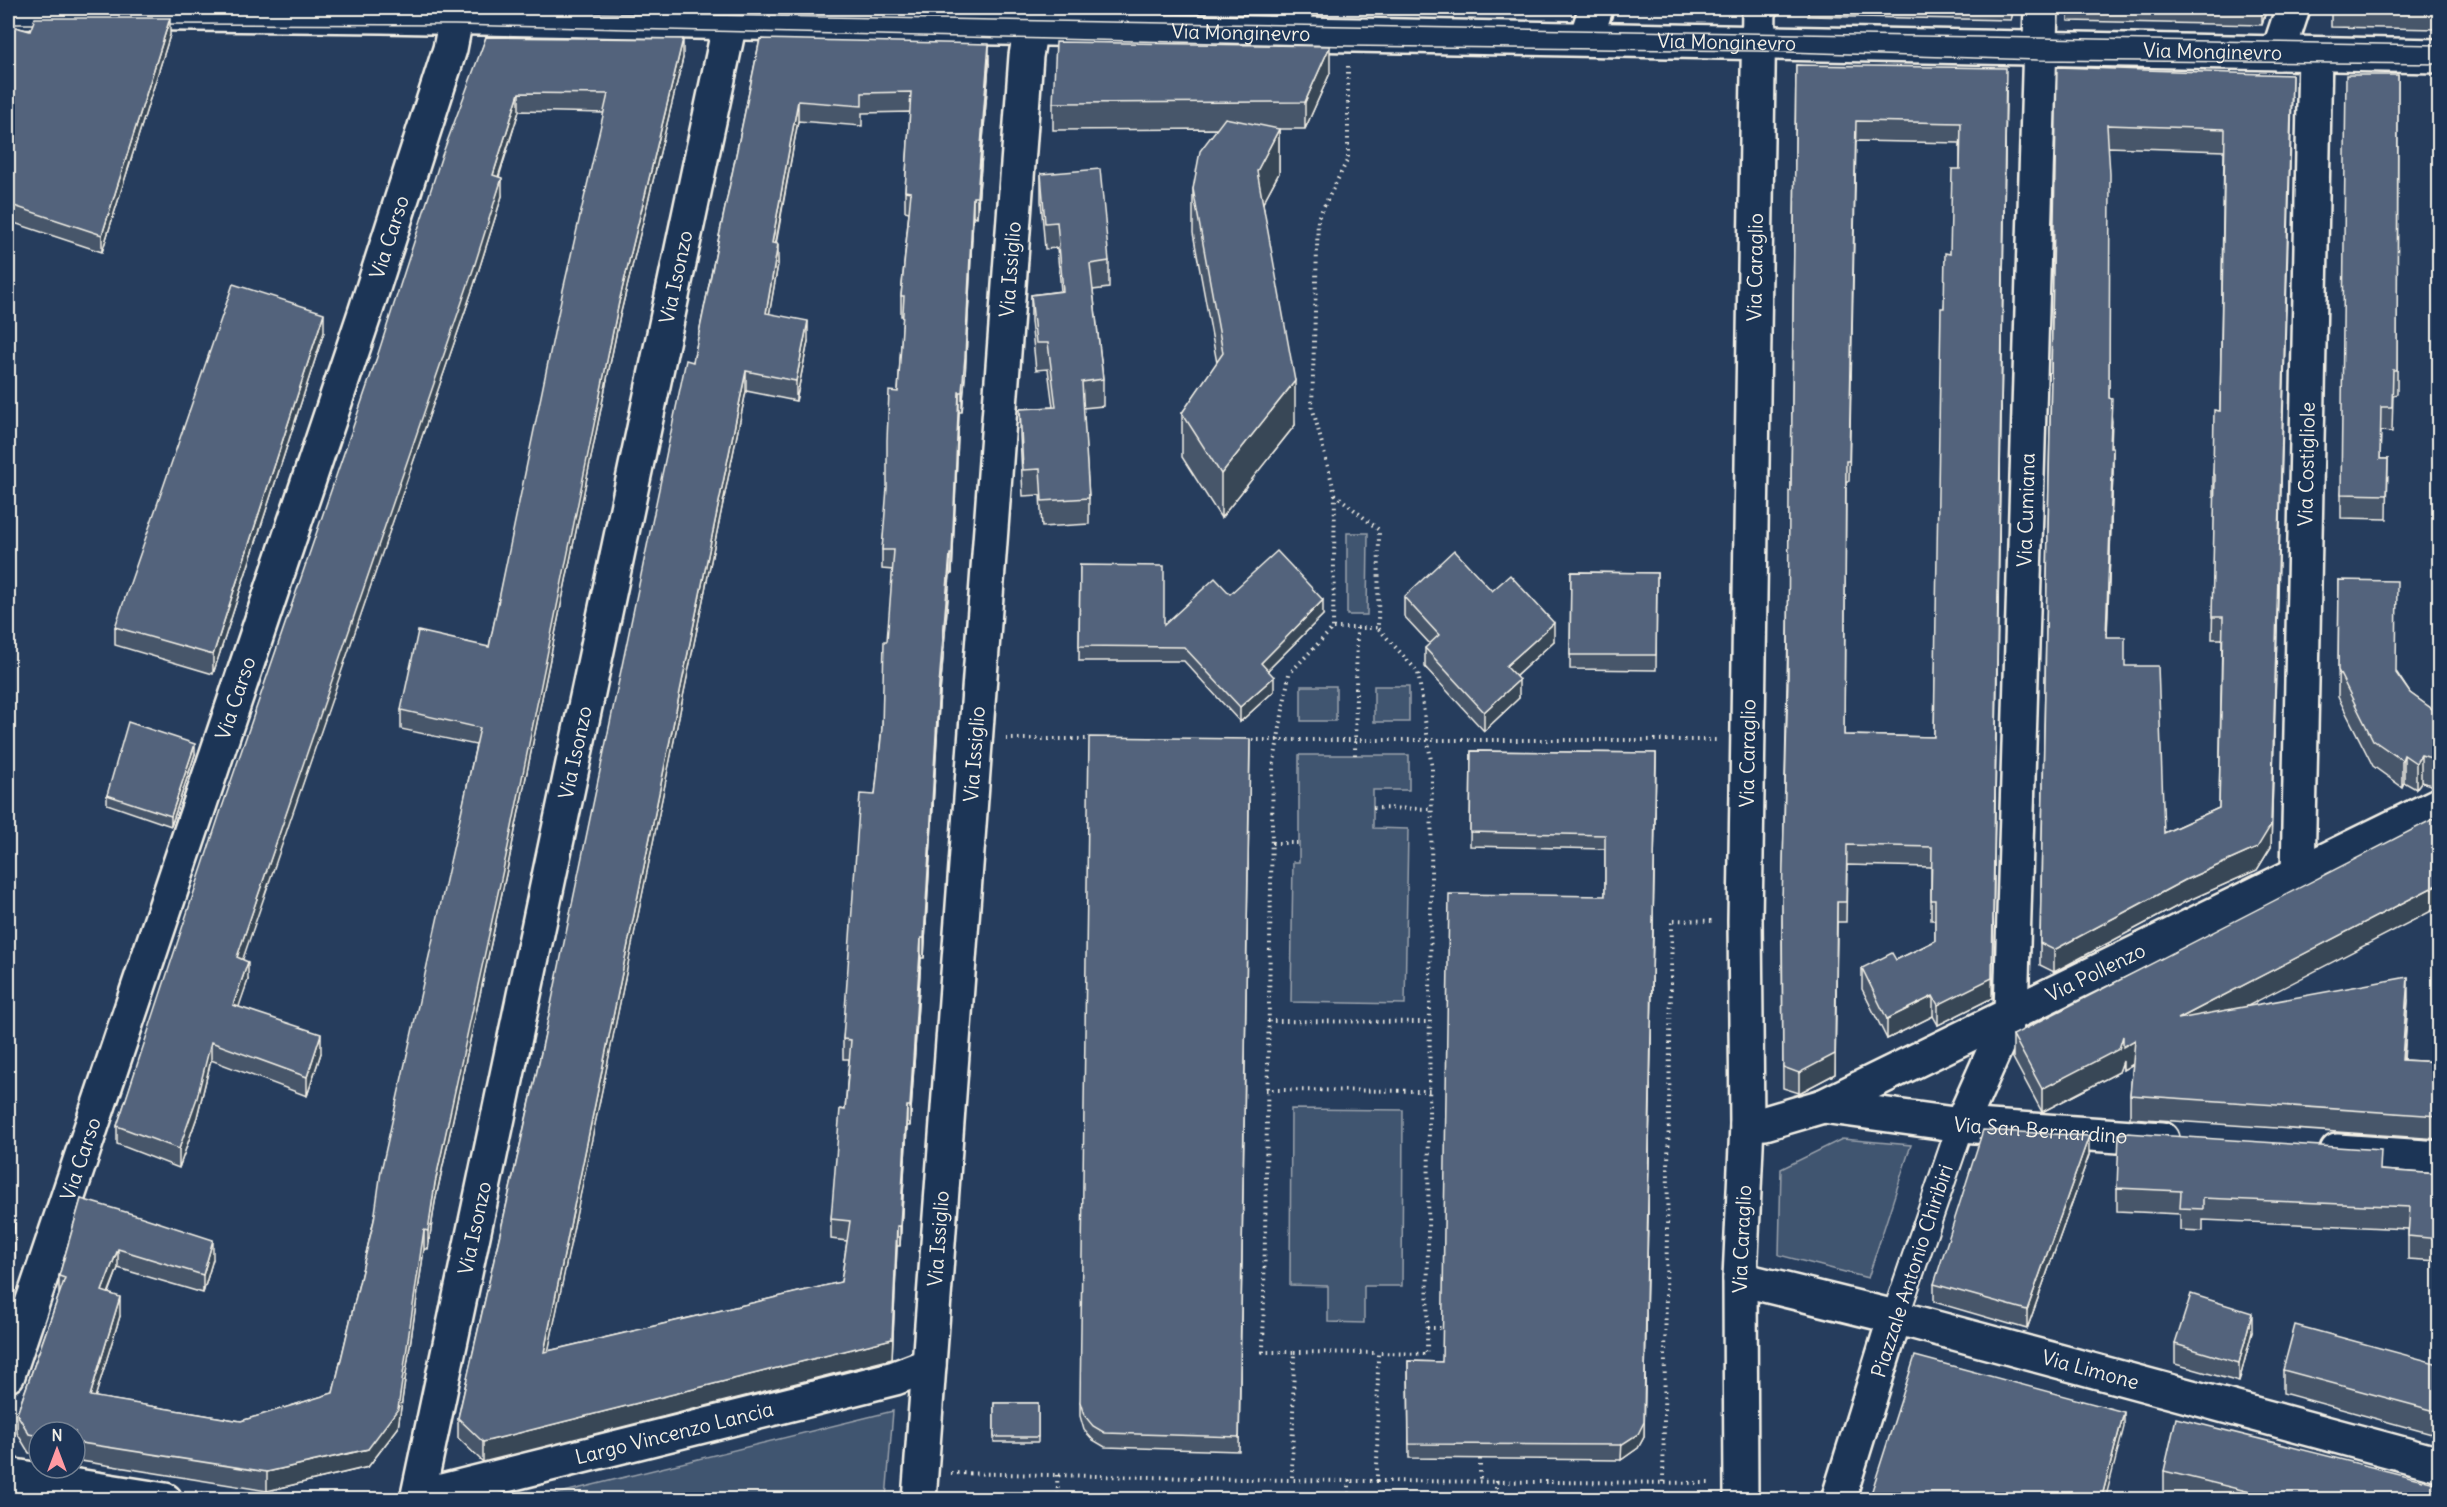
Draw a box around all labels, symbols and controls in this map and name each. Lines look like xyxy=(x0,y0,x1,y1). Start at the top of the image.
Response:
street label: Via Monginevro xyxy=(1171,18,1311,46)
street label: Via Monginevro xyxy=(1657,28,1796,55)
street label: Via Monginevro xyxy=(2143,37,2282,65)
street label: Via Carso xyxy=(364,192,414,282)
street label: Via Caraglio xyxy=(1741,213,1768,322)
street label: Via Issiglio xyxy=(994,221,1026,318)
street label: Via Isonzo xyxy=(653,228,698,326)
street label: Via Costigliole xyxy=(2292,402,2320,527)
street label: Via Cumiana xyxy=(2011,452,2040,567)
street label: Via Carso xyxy=(209,653,261,743)
street label: Via Caraglio xyxy=(1734,699,1760,808)
street label: Via Isonzo xyxy=(553,704,597,801)
street label: Via Issiglio xyxy=(958,705,990,803)
street label: Via Pollenzo xyxy=(2041,937,2149,1007)
street label: Via San Bernardino xyxy=(1952,1111,2128,1149)
street label: Via Carso xyxy=(55,1114,106,1204)
street label: Piazzale Antonio Chiribiri xyxy=(1865,1161,1958,1381)
street label: Via Isonzo xyxy=(452,1179,496,1277)
street label: Via Caraglio xyxy=(1727,1184,1756,1293)
street label: Via Issiglio xyxy=(922,1190,954,1287)
street label: Via Limone xyxy=(2039,1344,2142,1394)
street label: Largo Vincenzo Lancia xyxy=(572,1396,776,1469)
north arrow xyxy=(27,1420,87,1480)
text: N xyxy=(51,1425,63,1445)

